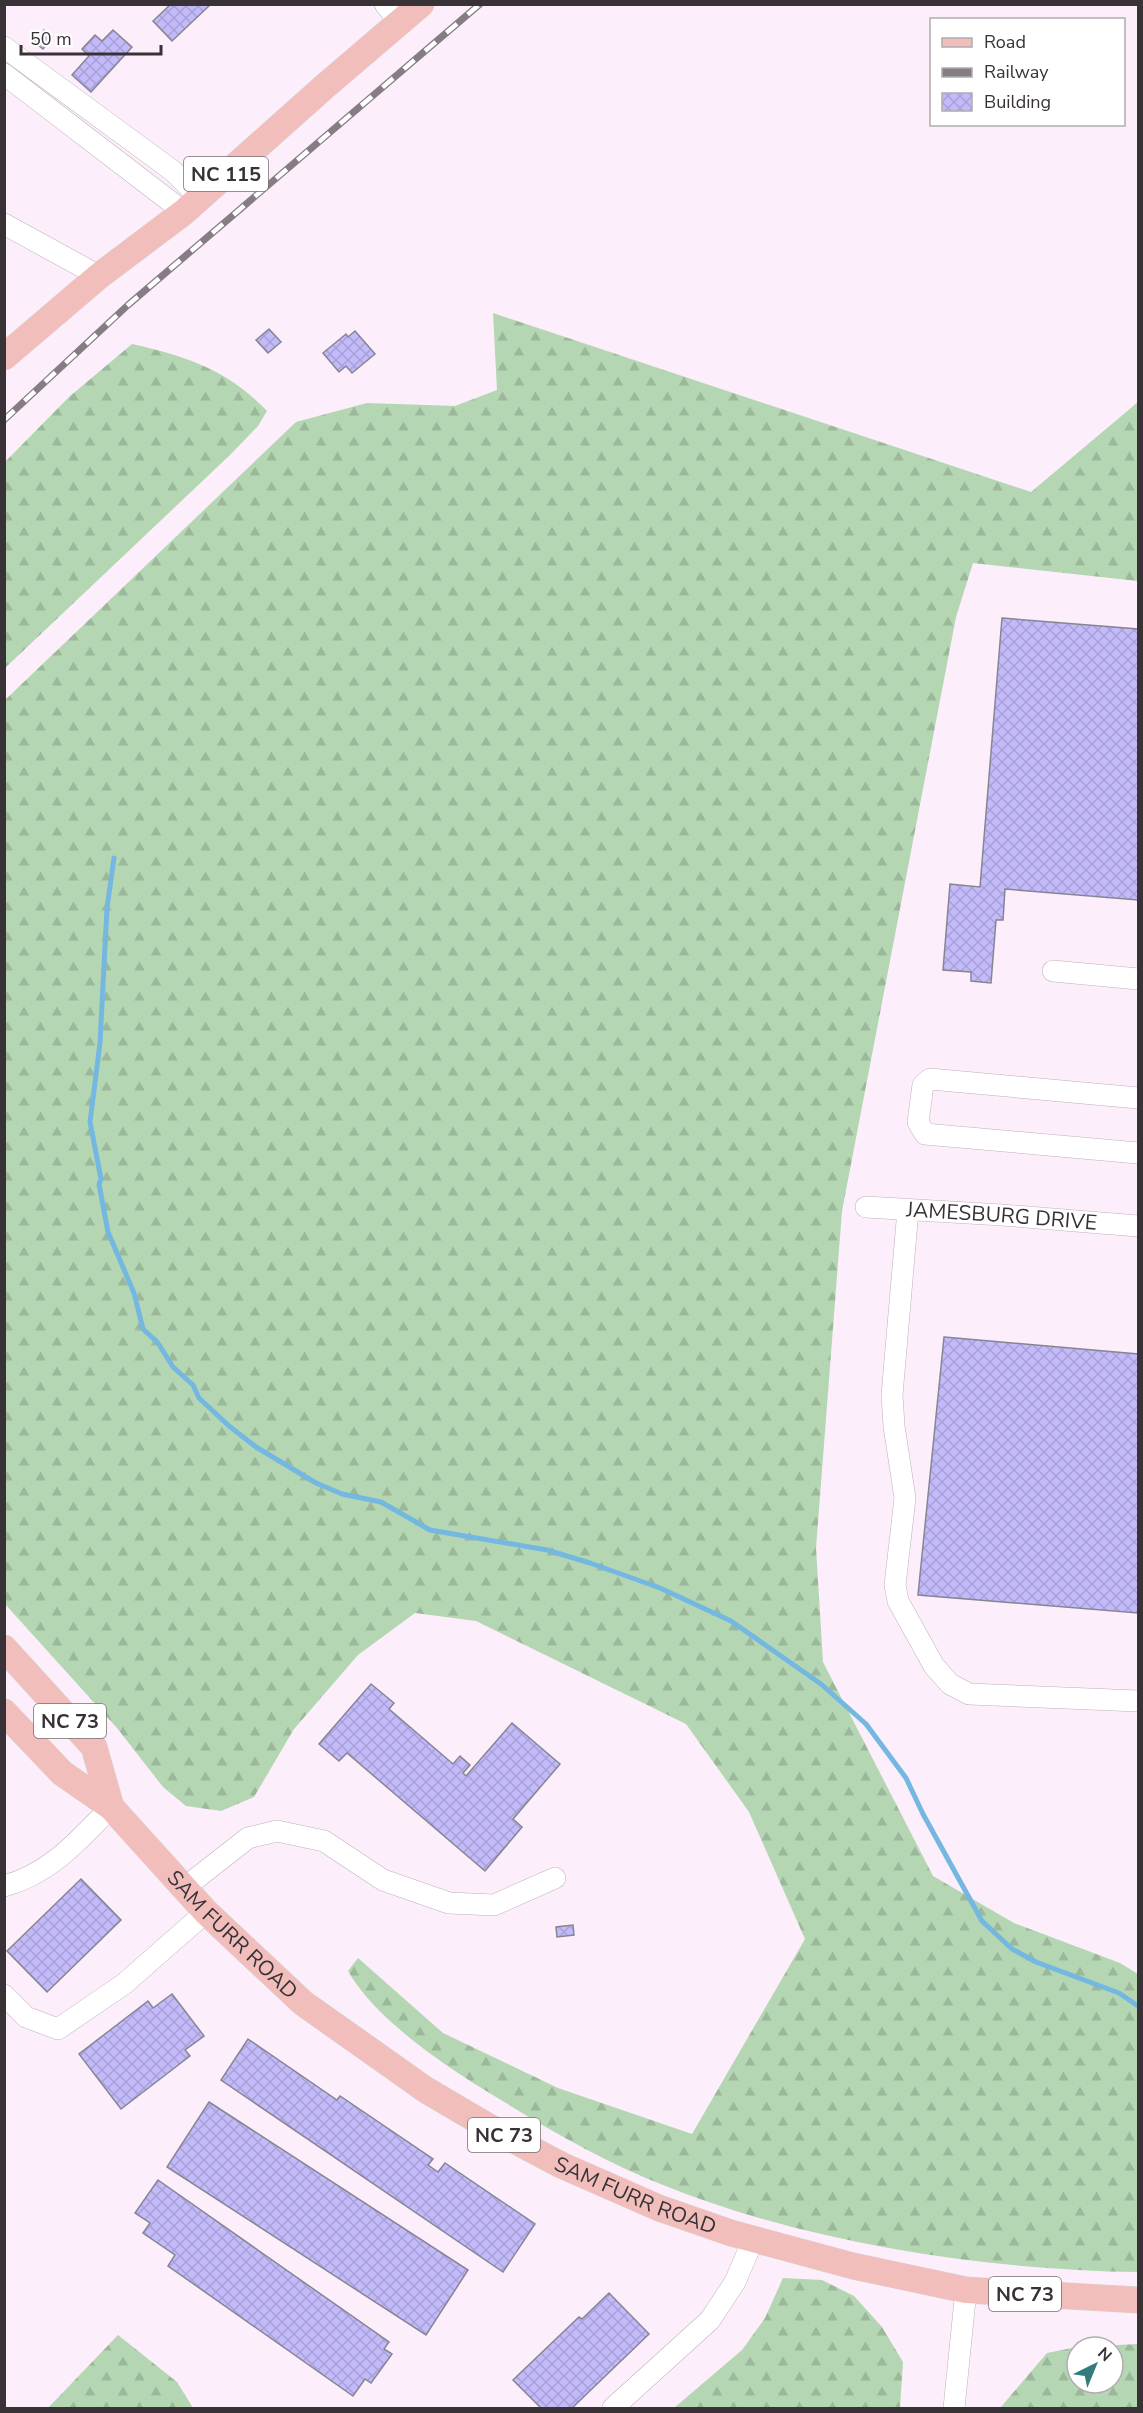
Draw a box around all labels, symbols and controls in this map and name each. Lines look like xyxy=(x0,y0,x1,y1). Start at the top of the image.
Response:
scale bar xyxy=(21,18,160,56)
legend xyxy=(930,18,1125,126)
text: 50 m xyxy=(30,27,72,51)
text: Road xyxy=(984,30,1026,54)
text: Railway xyxy=(984,60,1049,84)
text: Building xyxy=(984,90,1051,114)
road number: NC 115 xyxy=(184,157,268,191)
street label: JAMESBURG DRIVE xyxy=(905,1195,1098,1237)
road number: NC 73 xyxy=(34,1704,106,1738)
street label: SAM FURR ROAD xyxy=(161,1864,304,2005)
road number: NC 73 xyxy=(468,2118,540,2152)
street label: SAM FURR ROAD xyxy=(550,2150,720,2241)
road number: NC 73 xyxy=(989,2277,1061,2311)
north arrow xyxy=(1065,2335,1125,2395)
text: N xyxy=(1093,2343,1116,2367)

